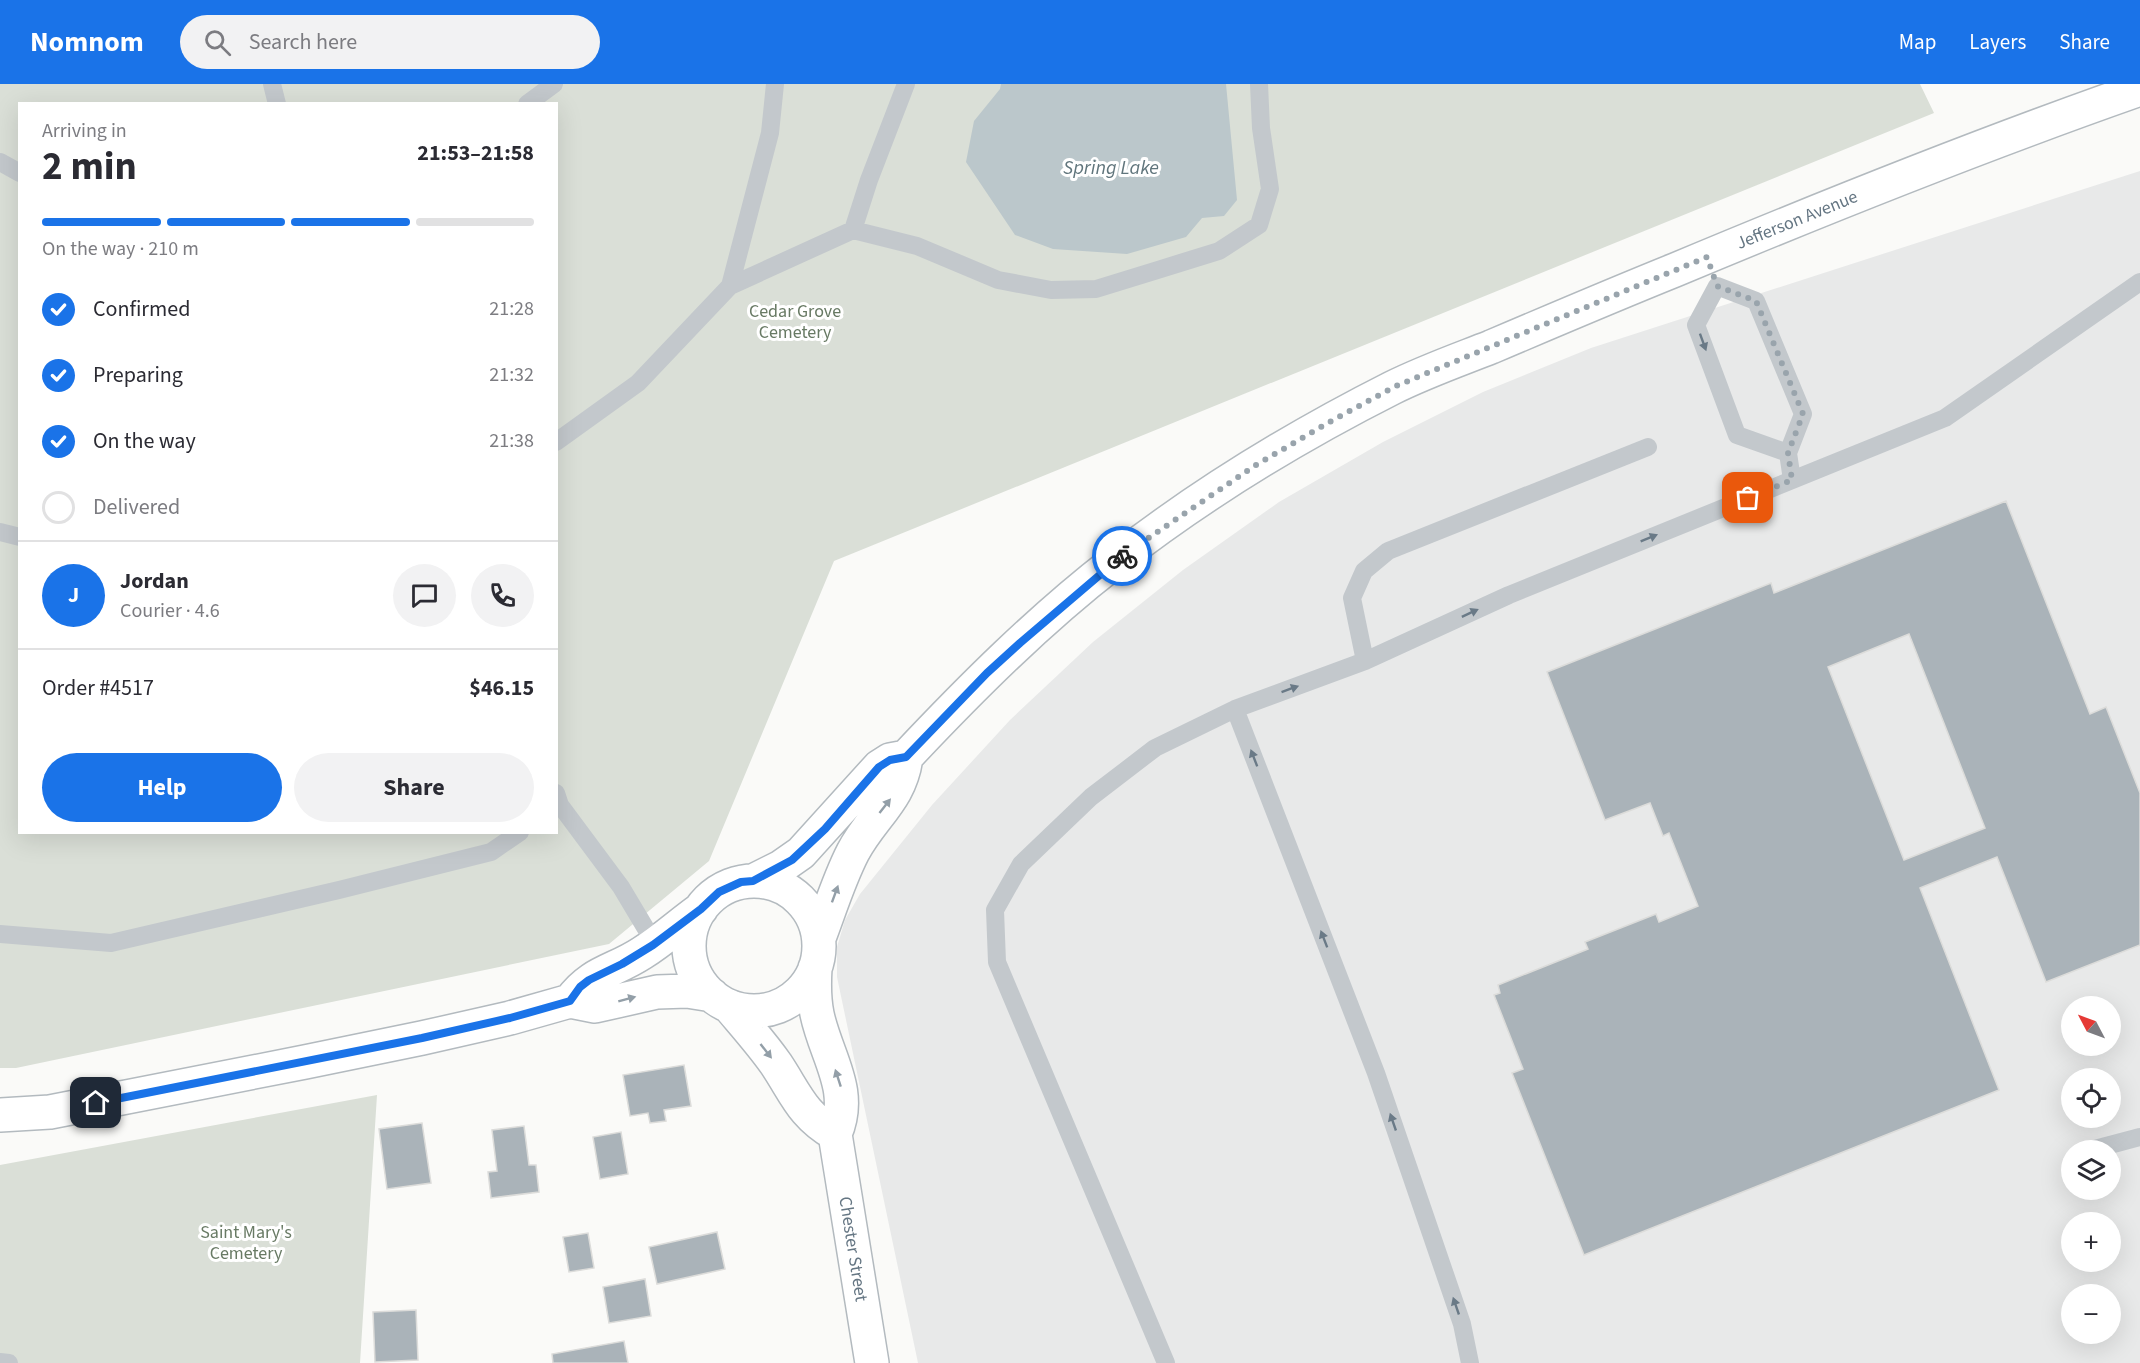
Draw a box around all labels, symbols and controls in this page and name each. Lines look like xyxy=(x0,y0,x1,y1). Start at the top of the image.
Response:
search box xyxy=(180,15,600,69)
text: Nomnom xyxy=(30,22,144,62)
icon: search xyxy=(201,26,234,59)
text: Search here xyxy=(249,26,357,58)
text: Map xyxy=(1899,27,1936,57)
text: Layers xyxy=(1969,27,2026,57)
text: Share xyxy=(2059,27,2110,57)
text: Arriving in xyxy=(42,117,127,145)
text: 21:53–21:58 xyxy=(417,137,534,169)
text: 2 min xyxy=(42,139,137,195)
water label: Spring Lake xyxy=(1063,154,1159,182)
street label: Jefferson Avenue xyxy=(1732,184,1862,256)
text: On the way · 210 m xyxy=(42,235,199,263)
icon: check xyxy=(42,293,75,326)
text: Confirmed xyxy=(93,293,190,325)
text: 21:28 xyxy=(489,295,534,323)
park label: Cedar Grove Cemetery xyxy=(749,299,841,345)
one-way arrow xyxy=(1698,333,1708,351)
icon: check xyxy=(42,359,75,392)
text: Preparing xyxy=(93,359,183,391)
text: 21:32 xyxy=(489,361,534,389)
icon: check xyxy=(42,425,75,458)
text: On the way xyxy=(93,425,196,457)
text: 21:38 xyxy=(489,427,534,455)
pin xyxy=(1722,472,1773,523)
icon: bag xyxy=(1731,481,1764,514)
text: Delivered xyxy=(93,491,180,523)
courier xyxy=(1092,526,1152,586)
one-way arrow xyxy=(1641,533,1659,543)
icon: bike xyxy=(1106,540,1139,573)
button: chat xyxy=(393,564,456,627)
button: phone xyxy=(471,564,534,627)
text: Jordan xyxy=(120,565,189,597)
text: J xyxy=(68,579,79,611)
text: Courier · 4.6 xyxy=(120,597,220,625)
one-way arrow xyxy=(1461,609,1478,618)
text: Order #4517 xyxy=(42,672,154,704)
text: $46.15 xyxy=(469,672,534,704)
one-way arrow xyxy=(1281,683,1299,693)
one-way arrow xyxy=(1249,748,1259,766)
button: Help xyxy=(42,753,282,822)
button: Share xyxy=(294,753,534,822)
one-way arrow xyxy=(878,798,891,814)
one-way arrow xyxy=(831,885,840,903)
one-way arrow xyxy=(1319,930,1329,948)
one-way arrow xyxy=(618,994,636,1003)
north arrow xyxy=(2061,996,2121,1056)
map controls xyxy=(2061,996,2121,1344)
one-way arrow xyxy=(759,1044,771,1059)
button: locate xyxy=(2061,1068,2121,1128)
one-way arrow xyxy=(832,1069,842,1087)
pin xyxy=(70,1077,121,1128)
icon: home xyxy=(79,1086,112,1119)
one-way arrow xyxy=(1387,1113,1397,1131)
button: layers xyxy=(2061,1140,2121,1200)
street label: Chester Street xyxy=(832,1195,874,1303)
button: + xyxy=(2061,1212,2121,1272)
park label: Saint Mary's Cemetery xyxy=(200,1220,292,1266)
button: − xyxy=(2061,1284,2121,1344)
one-way arrow xyxy=(1451,1297,1461,1315)

